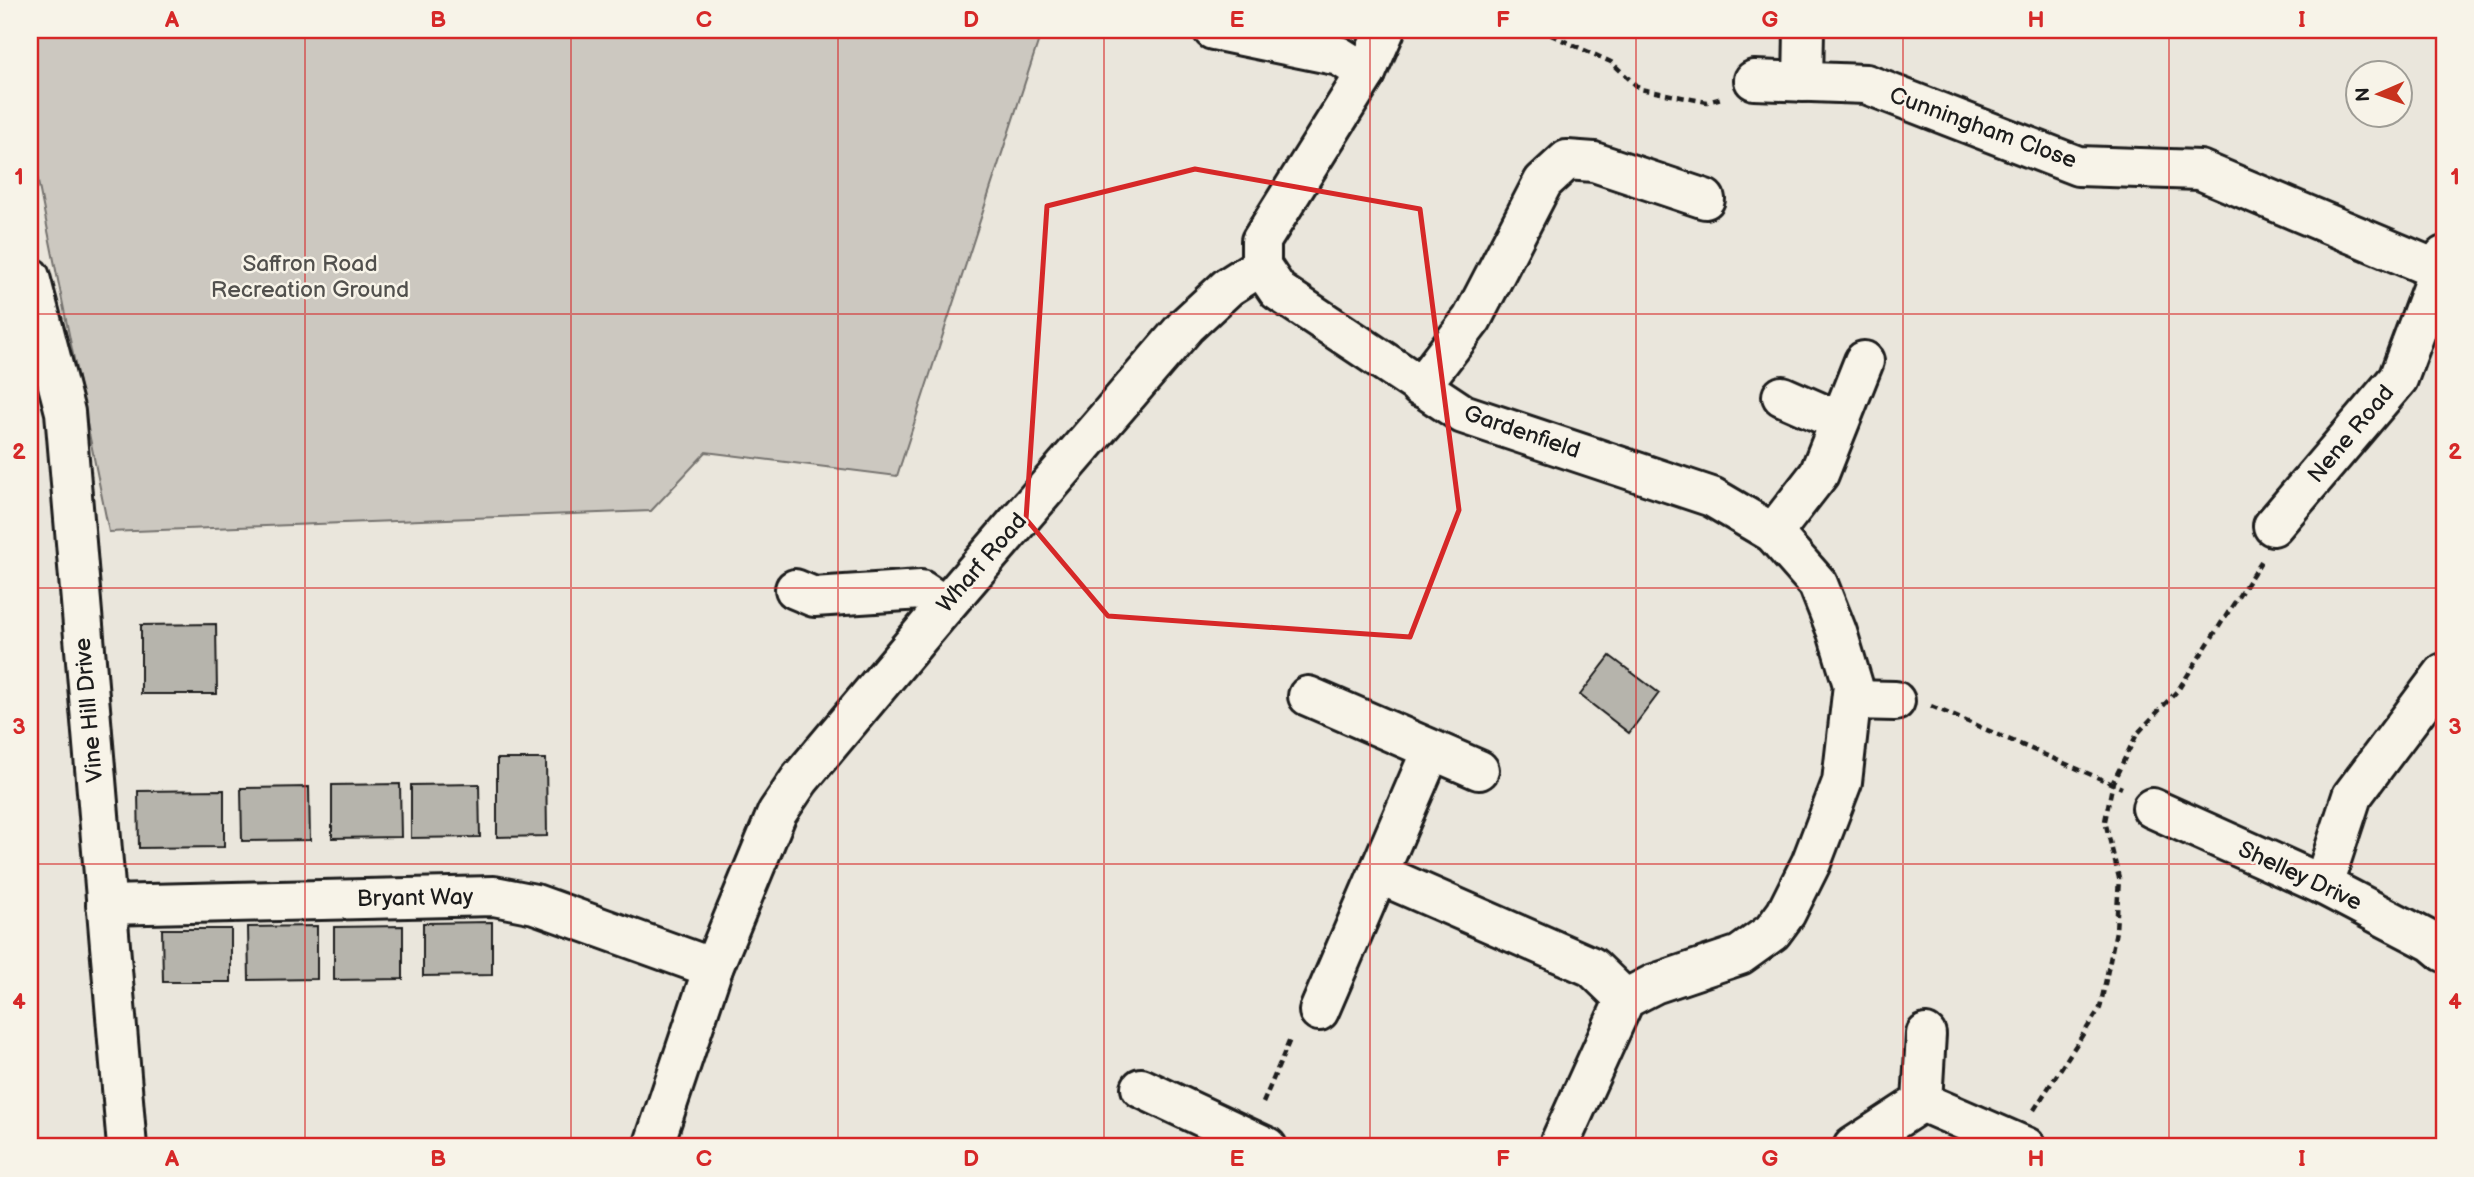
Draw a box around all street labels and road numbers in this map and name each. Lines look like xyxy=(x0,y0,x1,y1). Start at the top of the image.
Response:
street label: Cunningham Close xyxy=(1886,81,2080,175)
street label: Nene Road xyxy=(2302,379,2400,489)
street label: Gardenfield xyxy=(1460,399,1584,465)
street label: Wharf Road xyxy=(931,507,1033,619)
street label: Vine Hill Drive xyxy=(69,636,109,784)
street label: Shelley Drive xyxy=(2234,835,2366,917)
street label: Bryant Way xyxy=(357,883,474,913)

